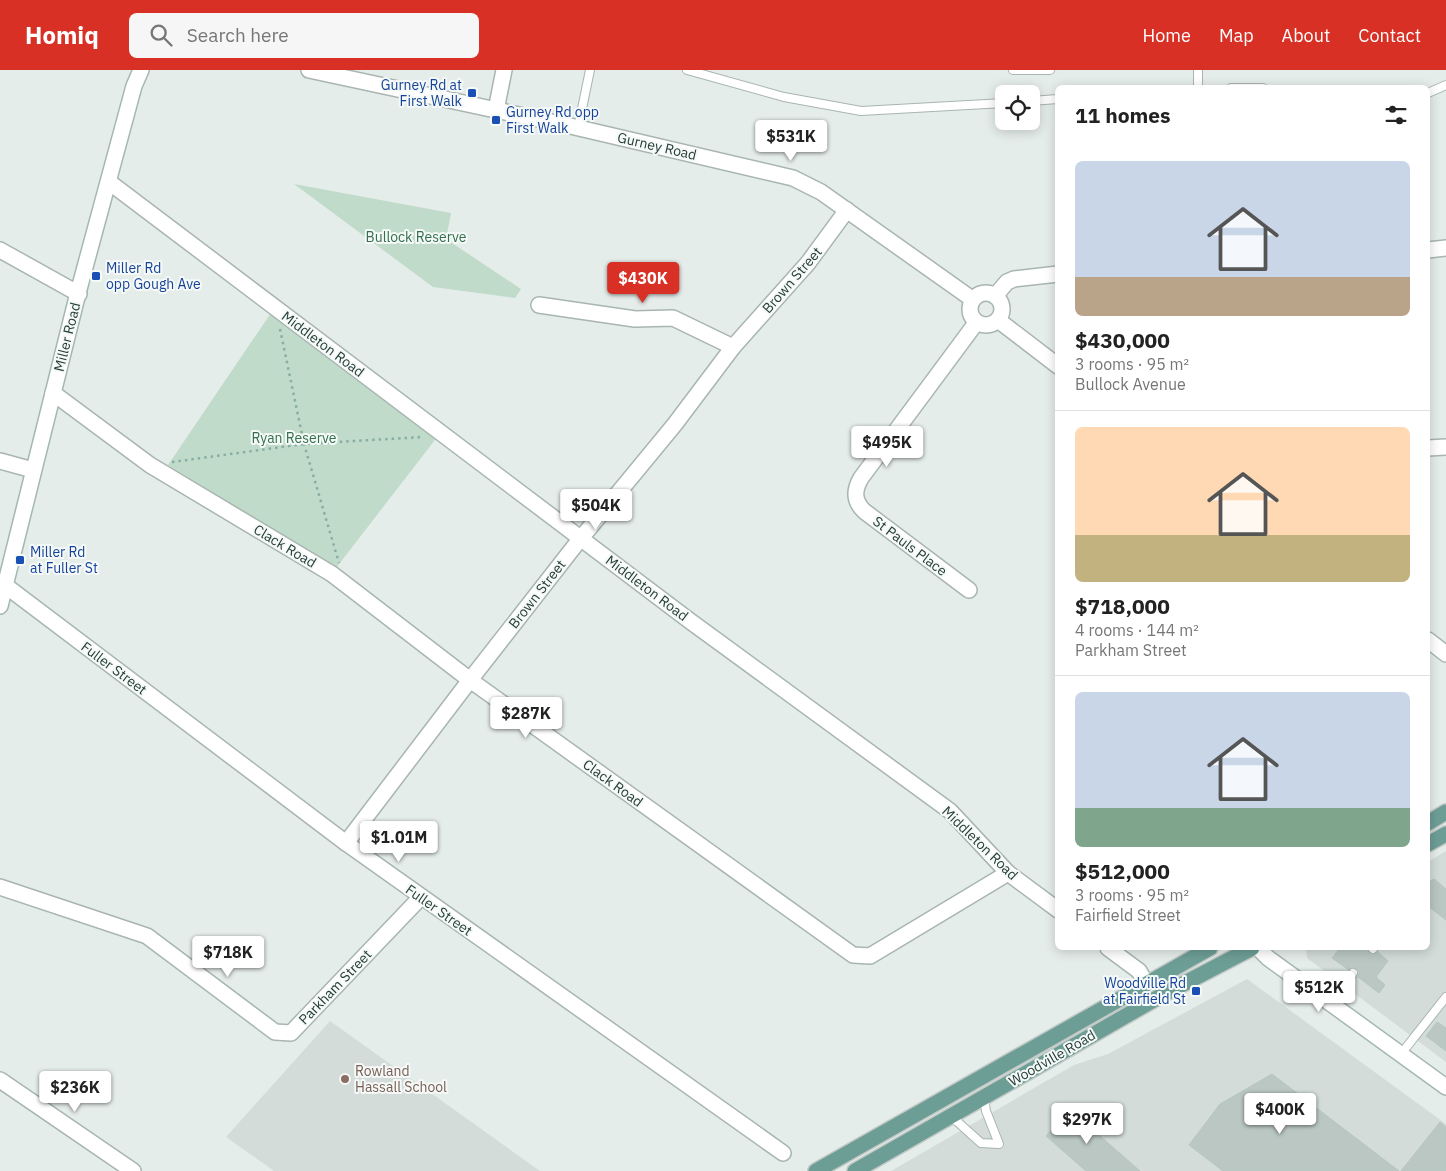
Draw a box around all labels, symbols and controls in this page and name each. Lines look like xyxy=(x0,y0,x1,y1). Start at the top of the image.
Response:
search box xyxy=(129,13,479,58)
text: Homiq xyxy=(25,19,99,51)
icon: search xyxy=(147,21,175,49)
text: Search here xyxy=(187,23,289,47)
text: Home xyxy=(1143,24,1191,47)
text: Map xyxy=(1219,24,1254,47)
text: About xyxy=(1282,24,1330,47)
text: Contact xyxy=(1358,24,1421,47)
place label: Gurney Rd at First Walk xyxy=(381,76,463,110)
map controls xyxy=(995,85,1040,130)
button: locate xyxy=(995,85,1040,130)
marker: Gurney Rd at First Walk xyxy=(466,87,478,99)
text: 11 homes xyxy=(1075,101,1171,129)
icon: filters xyxy=(1382,101,1410,129)
place label: Gurney Rd opp First Walk xyxy=(506,103,599,137)
marker: Gurney Rd opp First Walk xyxy=(490,114,502,126)
pin: $531K xyxy=(756,119,826,162)
text: $531K xyxy=(766,126,816,146)
street label: Gurney Road xyxy=(616,128,698,164)
icon: home xyxy=(1198,194,1288,284)
park label: Bullock Reserve xyxy=(366,228,467,246)
street label: Brown Street xyxy=(758,243,826,317)
place label: Miller Rd opp Gough Ave xyxy=(106,259,201,293)
pin: $430K xyxy=(608,262,678,304)
text: $430K xyxy=(618,268,668,288)
marker: Miller Rd opp Gough Ave xyxy=(90,270,102,282)
street label: Miller Road xyxy=(50,301,84,373)
street label: Middleton Road xyxy=(278,307,368,381)
text: $430,000 xyxy=(1075,326,1170,354)
text: 3 rooms · 95 m² xyxy=(1075,354,1189,374)
text: Bullock Avenue xyxy=(1075,374,1186,394)
pin: $495K xyxy=(852,426,922,468)
park label: Ryan Reserve xyxy=(251,429,337,447)
text: $495K xyxy=(862,432,912,452)
icon: home xyxy=(1198,459,1288,549)
pin: $504K xyxy=(561,488,631,531)
text: $504K xyxy=(571,495,621,515)
street label: St Pauls Place xyxy=(869,512,951,580)
street label: Clack Road xyxy=(250,520,320,572)
place label: Miller Rd at Fuller St xyxy=(30,543,98,577)
street label: Middleton Road xyxy=(602,551,692,625)
marker: Miller Rd at Fuller St xyxy=(14,554,26,566)
street label: Brown Street xyxy=(505,556,570,632)
text: $718,000 xyxy=(1075,592,1170,620)
text: 4 rooms · 144 m² xyxy=(1075,620,1199,640)
street label: Fuller Street xyxy=(78,637,150,699)
text: Parkham Street xyxy=(1075,640,1187,660)
pin: $287K xyxy=(491,696,561,739)
text: $287K xyxy=(501,703,551,723)
icon: home xyxy=(1198,724,1288,814)
street label: Clack Road xyxy=(579,755,647,811)
street label: Middleton Road xyxy=(938,802,1022,884)
pin: $1.01M xyxy=(358,820,440,863)
text: $1.01M xyxy=(371,827,427,847)
text: $512,000 xyxy=(1075,857,1170,885)
street label: Fuller Street xyxy=(402,880,476,940)
text: 3 rooms · 95 m² xyxy=(1075,885,1189,905)
text: Fairfield Street xyxy=(1075,905,1181,925)
pin: $718K xyxy=(193,936,263,978)
text: $718K xyxy=(203,942,253,962)
street label: Parkham Street xyxy=(295,946,375,1028)
pin: $512K xyxy=(1284,970,1354,1013)
place label: Woodville Rd at Fairfield St xyxy=(1103,974,1186,1008)
text: $512K xyxy=(1294,977,1344,997)
marker: Woodville Rd at Fairfield St xyxy=(1190,985,1202,997)
street label: Woodville Road xyxy=(1005,1026,1099,1090)
place label: Rowland Hassall School xyxy=(355,1062,447,1096)
pin: $236K xyxy=(40,1070,110,1113)
marker: Rowland Hassall School xyxy=(339,1073,351,1085)
text: $236K xyxy=(50,1077,100,1097)
pin: $400K xyxy=(1245,1092,1315,1135)
text: $400K xyxy=(1255,1099,1305,1119)
pin: $297K xyxy=(1052,1102,1122,1145)
text: $297K xyxy=(1062,1109,1112,1129)

